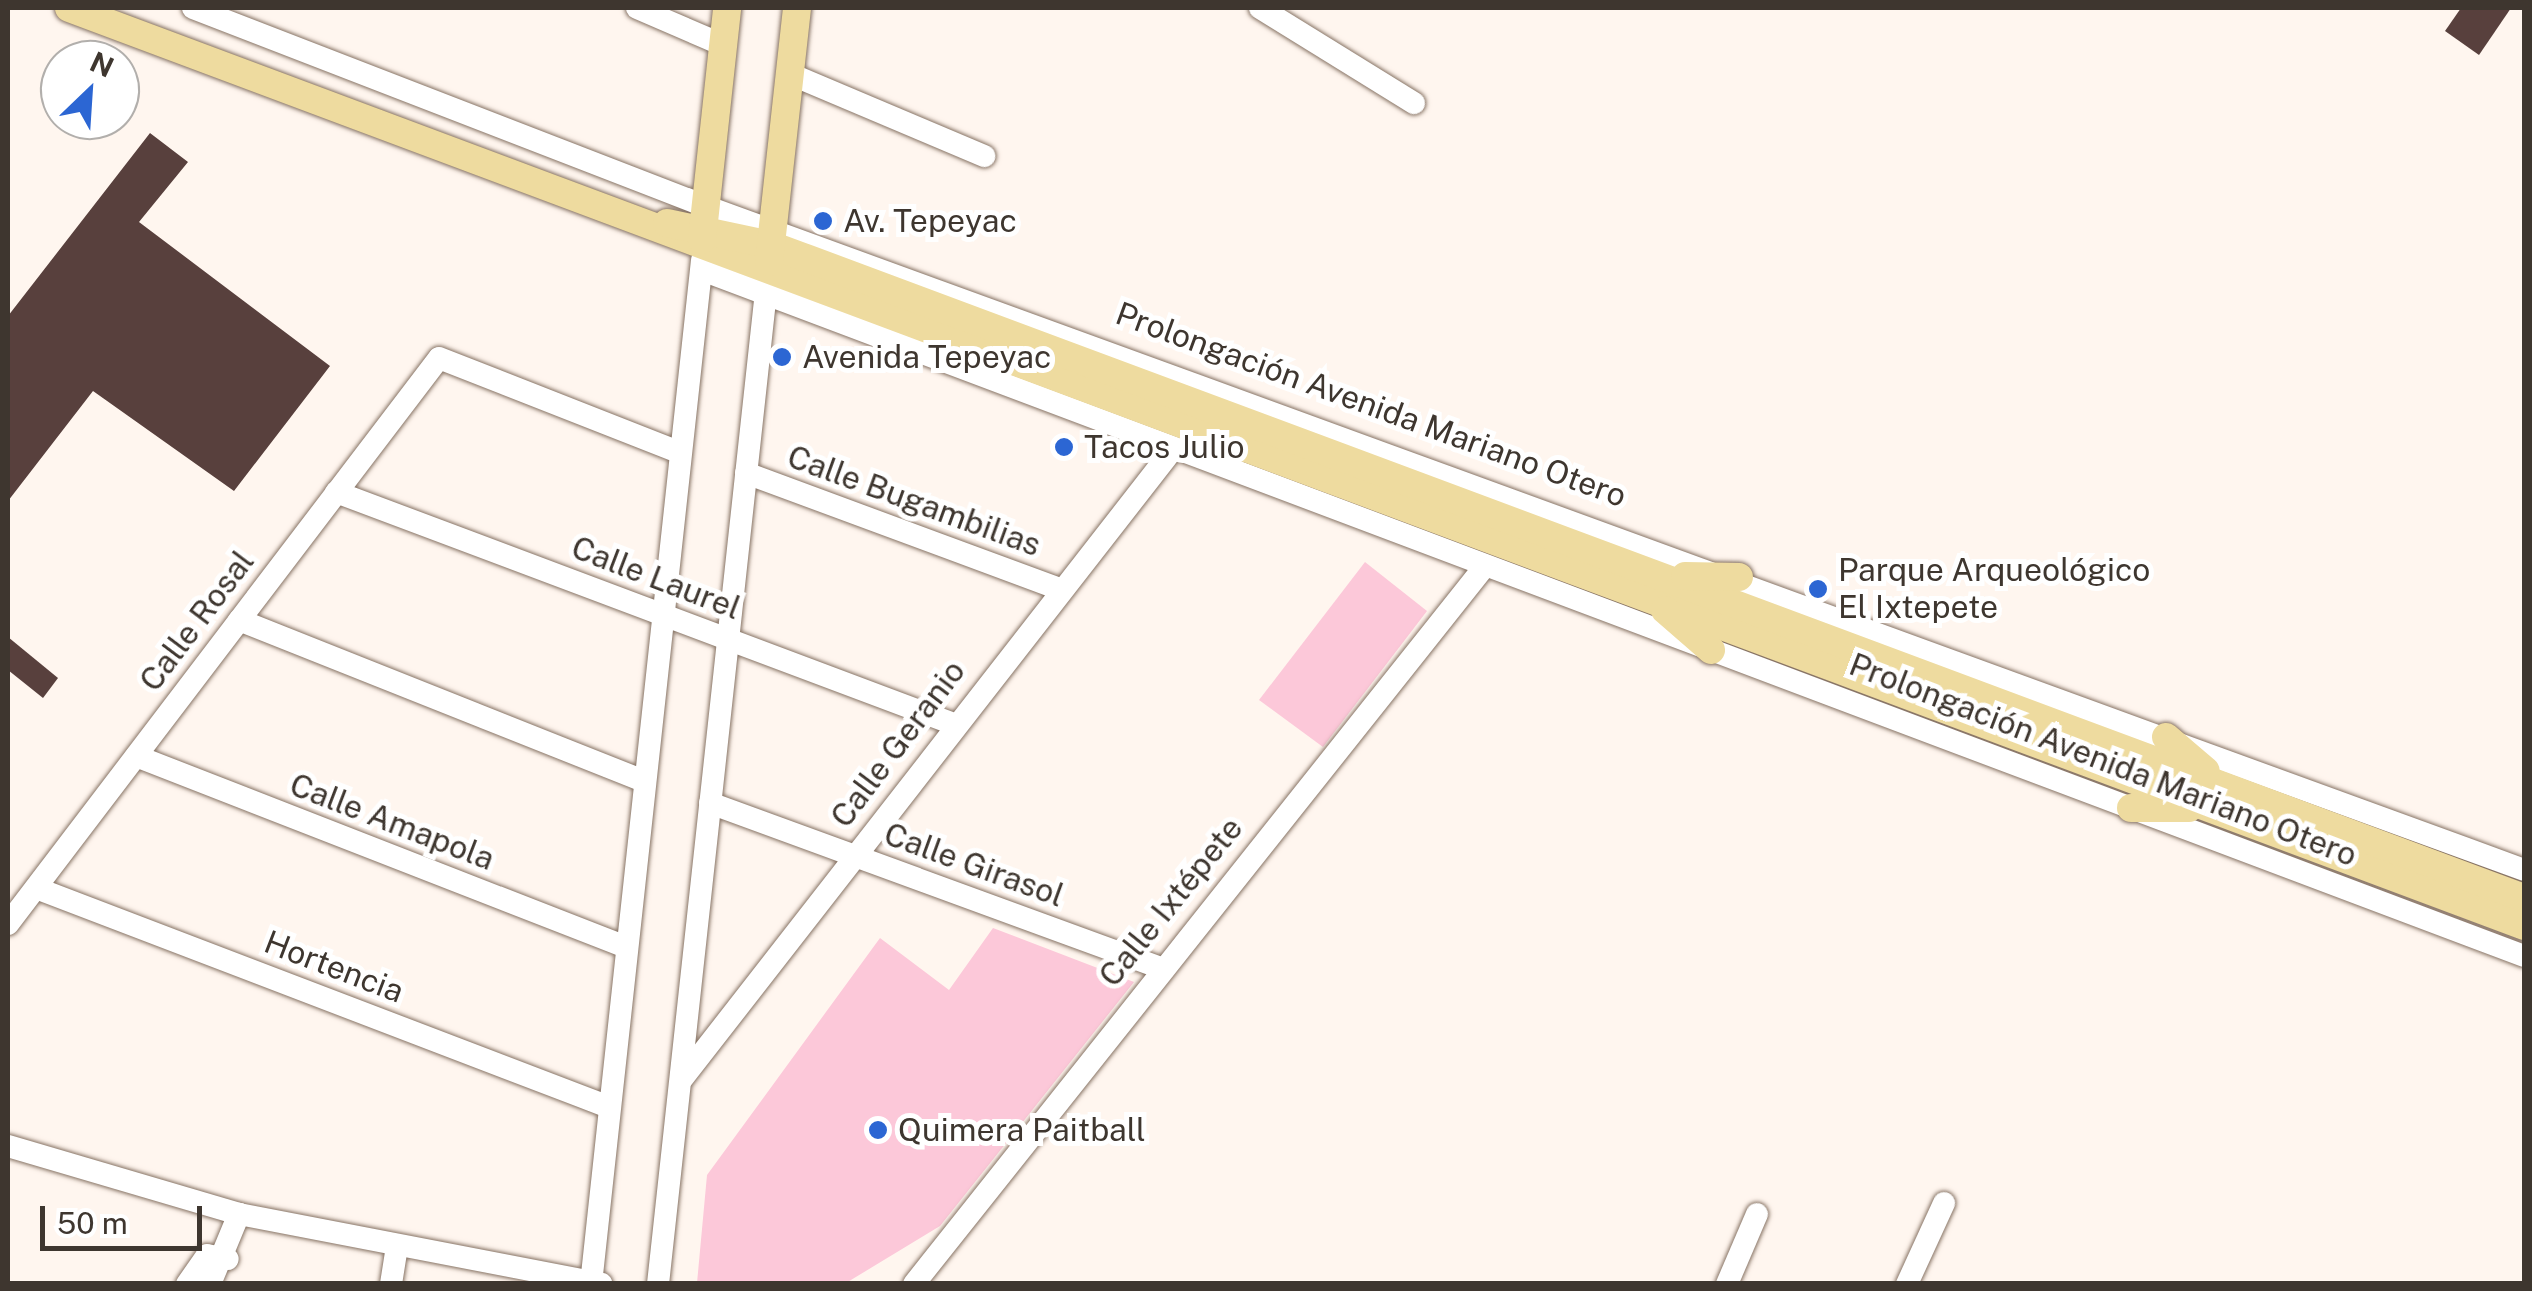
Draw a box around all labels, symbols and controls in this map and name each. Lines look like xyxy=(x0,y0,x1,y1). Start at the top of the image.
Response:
north arrow xyxy=(40,40,140,140)
text: N xyxy=(85,45,119,84)
place label: Av. Tepeyac xyxy=(843,202,1017,240)
marker: Av. Tepeyac xyxy=(812,210,834,232)
street label: Prolongación Avenida Mariano Otero xyxy=(1110,295,1632,515)
place label: Avenida Tepeyac xyxy=(802,338,1051,376)
marker: Avenida Tepeyac xyxy=(771,346,793,368)
place label: Tacos Julio xyxy=(1084,428,1245,466)
marker: Tacos Julio xyxy=(1053,436,1075,458)
street label: Calle Bugambilias xyxy=(782,437,1046,565)
street label: Calle Laurel xyxy=(566,528,746,628)
street label: Calle Rosal xyxy=(132,543,262,699)
place label: Parque Arqueológico El Ixtepete xyxy=(1838,552,2150,627)
marker: Parque Arqueológico El Ixtepete xyxy=(1807,578,1829,600)
street label: Prolongación Avenida Mariano Otero xyxy=(1844,645,2362,875)
street label: Calle Geranio xyxy=(823,653,973,835)
street label: Calle Amapola xyxy=(284,765,500,879)
street label: Calle Ixtépete xyxy=(1091,810,1251,994)
street label: Calle Girasol xyxy=(879,815,1069,915)
street label: Hortencia xyxy=(259,923,409,1011)
place label: Quimera Paitball xyxy=(898,1111,1146,1149)
marker: Quimera Paitball xyxy=(867,1119,889,1141)
scale bar xyxy=(45,1186,208,1248)
text: 50 m xyxy=(57,1205,128,1241)

